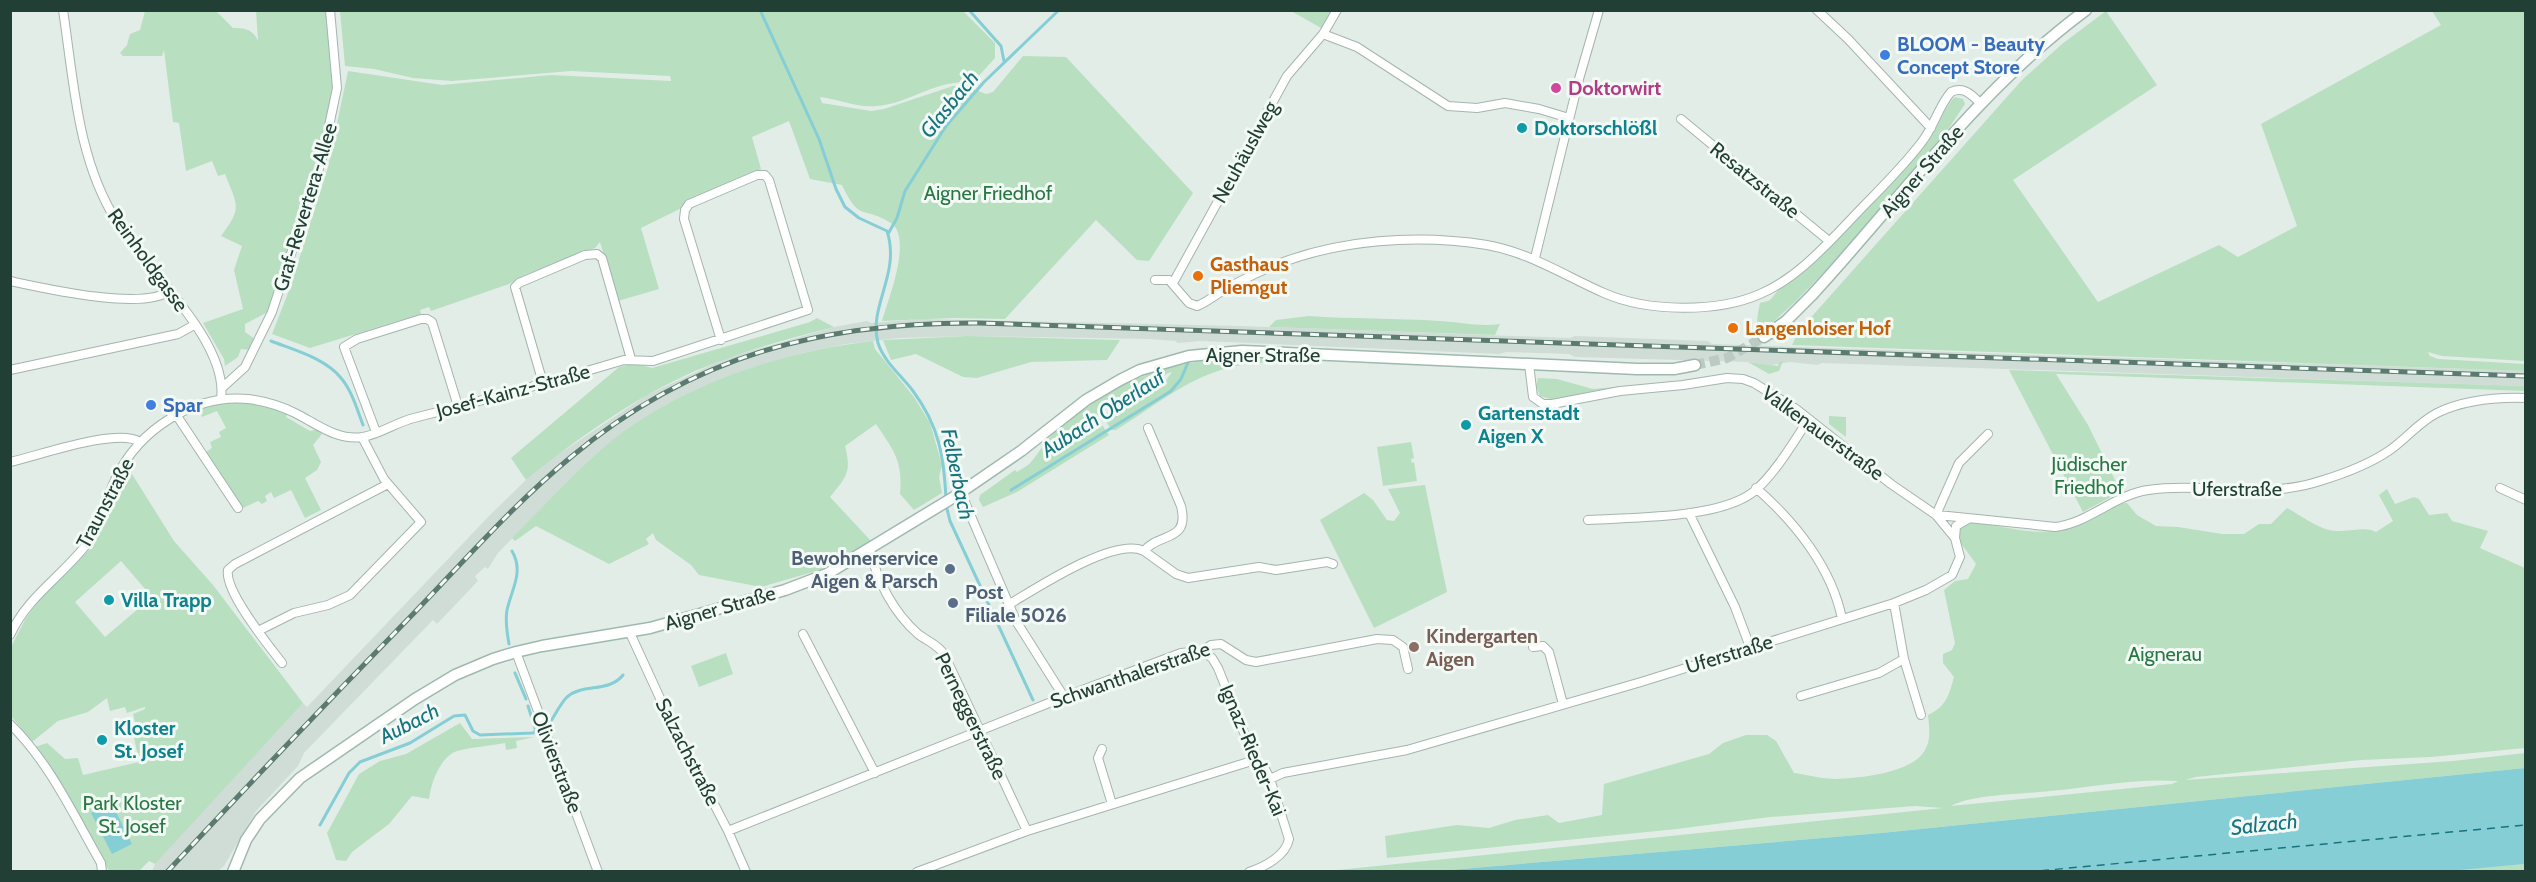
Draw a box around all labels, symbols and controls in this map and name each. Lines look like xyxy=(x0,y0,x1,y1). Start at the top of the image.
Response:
place label: BLOOM - Beauty Concept Store xyxy=(1897,32,2045,79)
marker: BLOOM - Beauty Concept Store xyxy=(1878,48,1892,62)
water label: Glasbach xyxy=(914,65,984,143)
place label: Doktorwirt xyxy=(1568,76,1661,100)
marker: Doktorwirt xyxy=(1549,81,1563,95)
street label: Neuhäuslweg xyxy=(1207,96,1283,207)
place label: Doktorschlößl xyxy=(1534,116,1657,140)
street label: Graf-Revertera-Allee xyxy=(268,120,342,294)
street label: Aigner Straße xyxy=(1875,120,1969,222)
marker: Doktorschlößl xyxy=(1515,121,1529,135)
street label: Resatzstraße xyxy=(1705,137,1805,223)
park label: Aigner Friedhof xyxy=(924,181,1053,205)
street label: Reinholdgasse xyxy=(103,204,193,316)
place label: Gasthaus Pliemgut xyxy=(1210,252,1289,299)
marker: Gasthaus Pliemgut xyxy=(1191,269,1205,283)
place label: Langenloiser Hof xyxy=(1745,316,1891,340)
marker: Langenloiser Hof xyxy=(1726,321,1740,335)
street label: Aigner Straße xyxy=(1206,343,1320,367)
street label: Josef-Kainz-Straße xyxy=(433,359,593,423)
water label: Aubach Oberlauf xyxy=(1036,363,1171,463)
street label: Valkenauerstraße xyxy=(1757,381,1889,485)
place label: Spar xyxy=(163,393,203,417)
marker: Spar xyxy=(144,398,158,412)
place label: Gartenstadt Aigen X xyxy=(1478,401,1580,448)
marker: Gartenstadt Aigen X xyxy=(1459,418,1473,432)
water label: Felberbach xyxy=(936,426,980,522)
park label: Jüdischer Friedhof xyxy=(2050,452,2127,499)
street label: Traunstraße xyxy=(71,454,139,552)
street label: Uferstraße xyxy=(2192,477,2282,501)
place label: Bewohnerservice Aigen & Parsch xyxy=(791,546,938,593)
marker: Bewohnerservice Aigen & Parsch xyxy=(943,562,957,576)
place label: Post Filiale 5026 xyxy=(965,580,1067,627)
street label: Aigner Straße xyxy=(662,581,778,635)
place label: Villa Trapp xyxy=(121,588,212,612)
marker: Villa Trapp xyxy=(102,593,116,607)
marker: Post Filiale 5026 xyxy=(946,596,960,610)
place label: Kindergarten Aigen xyxy=(1426,624,1538,671)
street label: Uferstraße xyxy=(1683,629,1775,679)
street label: Schwanthalerstraße xyxy=(1047,636,1213,714)
marker: Kindergarten Aigen xyxy=(1407,640,1421,654)
park label: Aignerau xyxy=(2128,642,2202,666)
street label: Perneggerstraße xyxy=(930,649,1012,783)
street label: Ignaz-Rieder-Kai xyxy=(1215,681,1291,819)
street label: Salzachstraße xyxy=(651,694,725,810)
water label: Aubach xyxy=(374,697,443,749)
street label: Olivierstraße xyxy=(527,708,587,816)
place label: Kloster St. Josef xyxy=(114,716,184,763)
marker: Kloster St. Josef xyxy=(95,733,109,747)
park label: Park Kloster St. Josef xyxy=(83,791,182,838)
water label: Salzach xyxy=(2229,808,2299,840)

